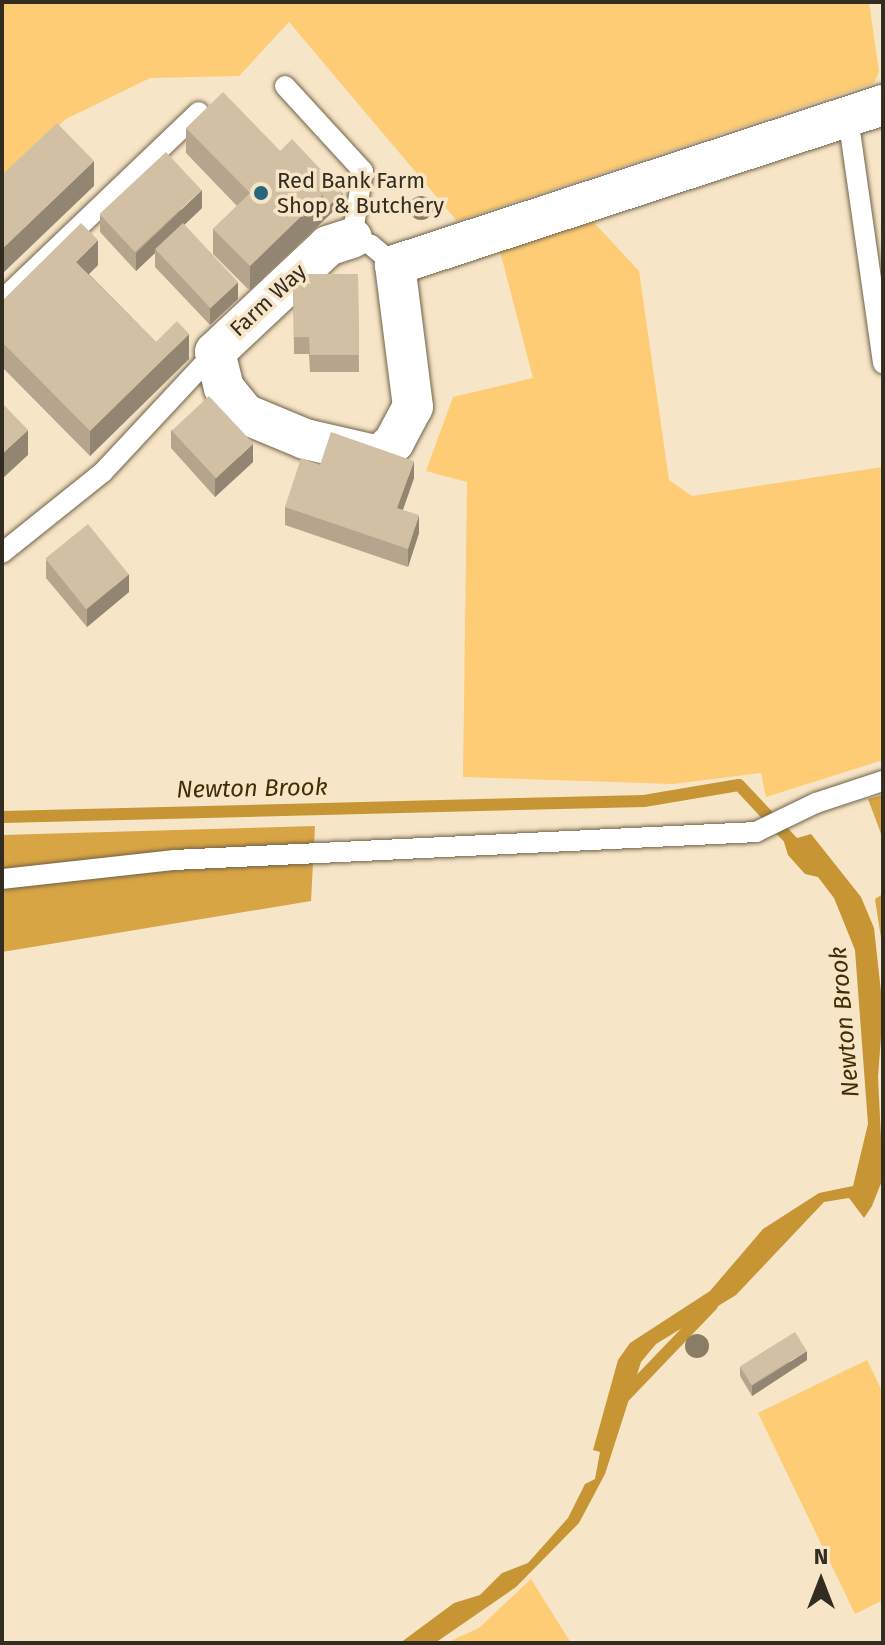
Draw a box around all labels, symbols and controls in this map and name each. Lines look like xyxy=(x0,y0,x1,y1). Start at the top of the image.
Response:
place label: Red Bank Farm Shop & Butchery xyxy=(277,167,444,218)
marker: Red Bank Farm Shop & Butchery xyxy=(252,184,270,202)
street label: Farm Way xyxy=(224,258,312,342)
water label: Newton Brook xyxy=(176,773,328,805)
water label: Newton Brook xyxy=(824,945,866,1099)
north arrow xyxy=(781,1541,861,1621)
text: N xyxy=(814,1543,828,1570)

